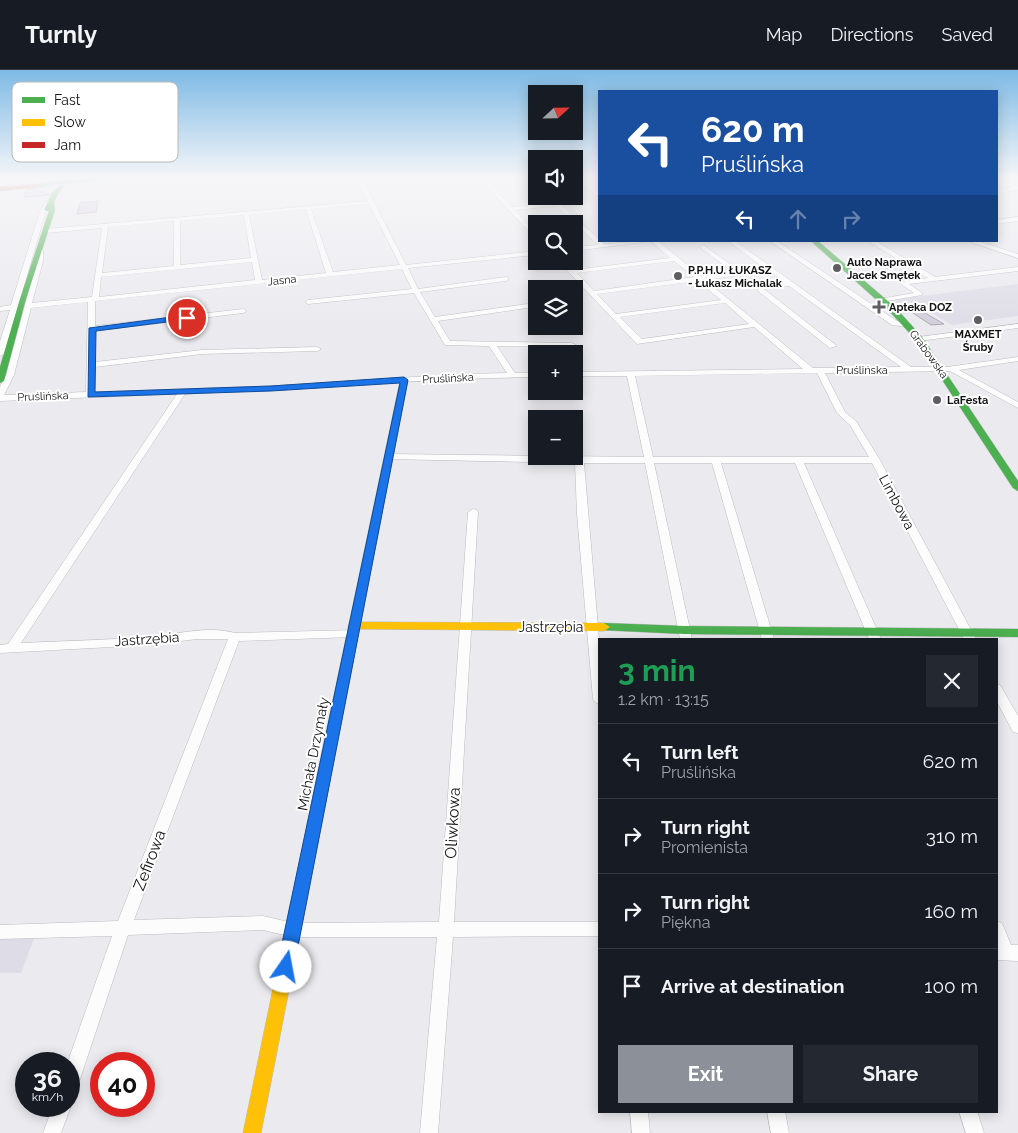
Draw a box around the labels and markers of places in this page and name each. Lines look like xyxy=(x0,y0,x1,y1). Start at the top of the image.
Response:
place label: Auto Naprawa Jacek Smętek xyxy=(847,256,922,282)
marker: Auto Naprawa Jacek Smętek xyxy=(831,262,843,274)
place label: P.P.H.U. ŁUKASZ - Łukasz Michalak xyxy=(688,264,783,290)
marker: P.P.H.U. ŁUKASZ - Łukasz Michalak xyxy=(672,270,684,282)
pin xyxy=(166,297,208,339)
marker: Apteka DOZ xyxy=(873,301,885,313)
place label: Apteka DOZ xyxy=(889,301,952,314)
marker: MAXMET Śruby xyxy=(972,314,984,326)
place label: MAXMET Śruby xyxy=(955,328,1002,354)
marker: LaFesta xyxy=(931,394,943,406)
place label: LaFesta xyxy=(947,394,988,407)

